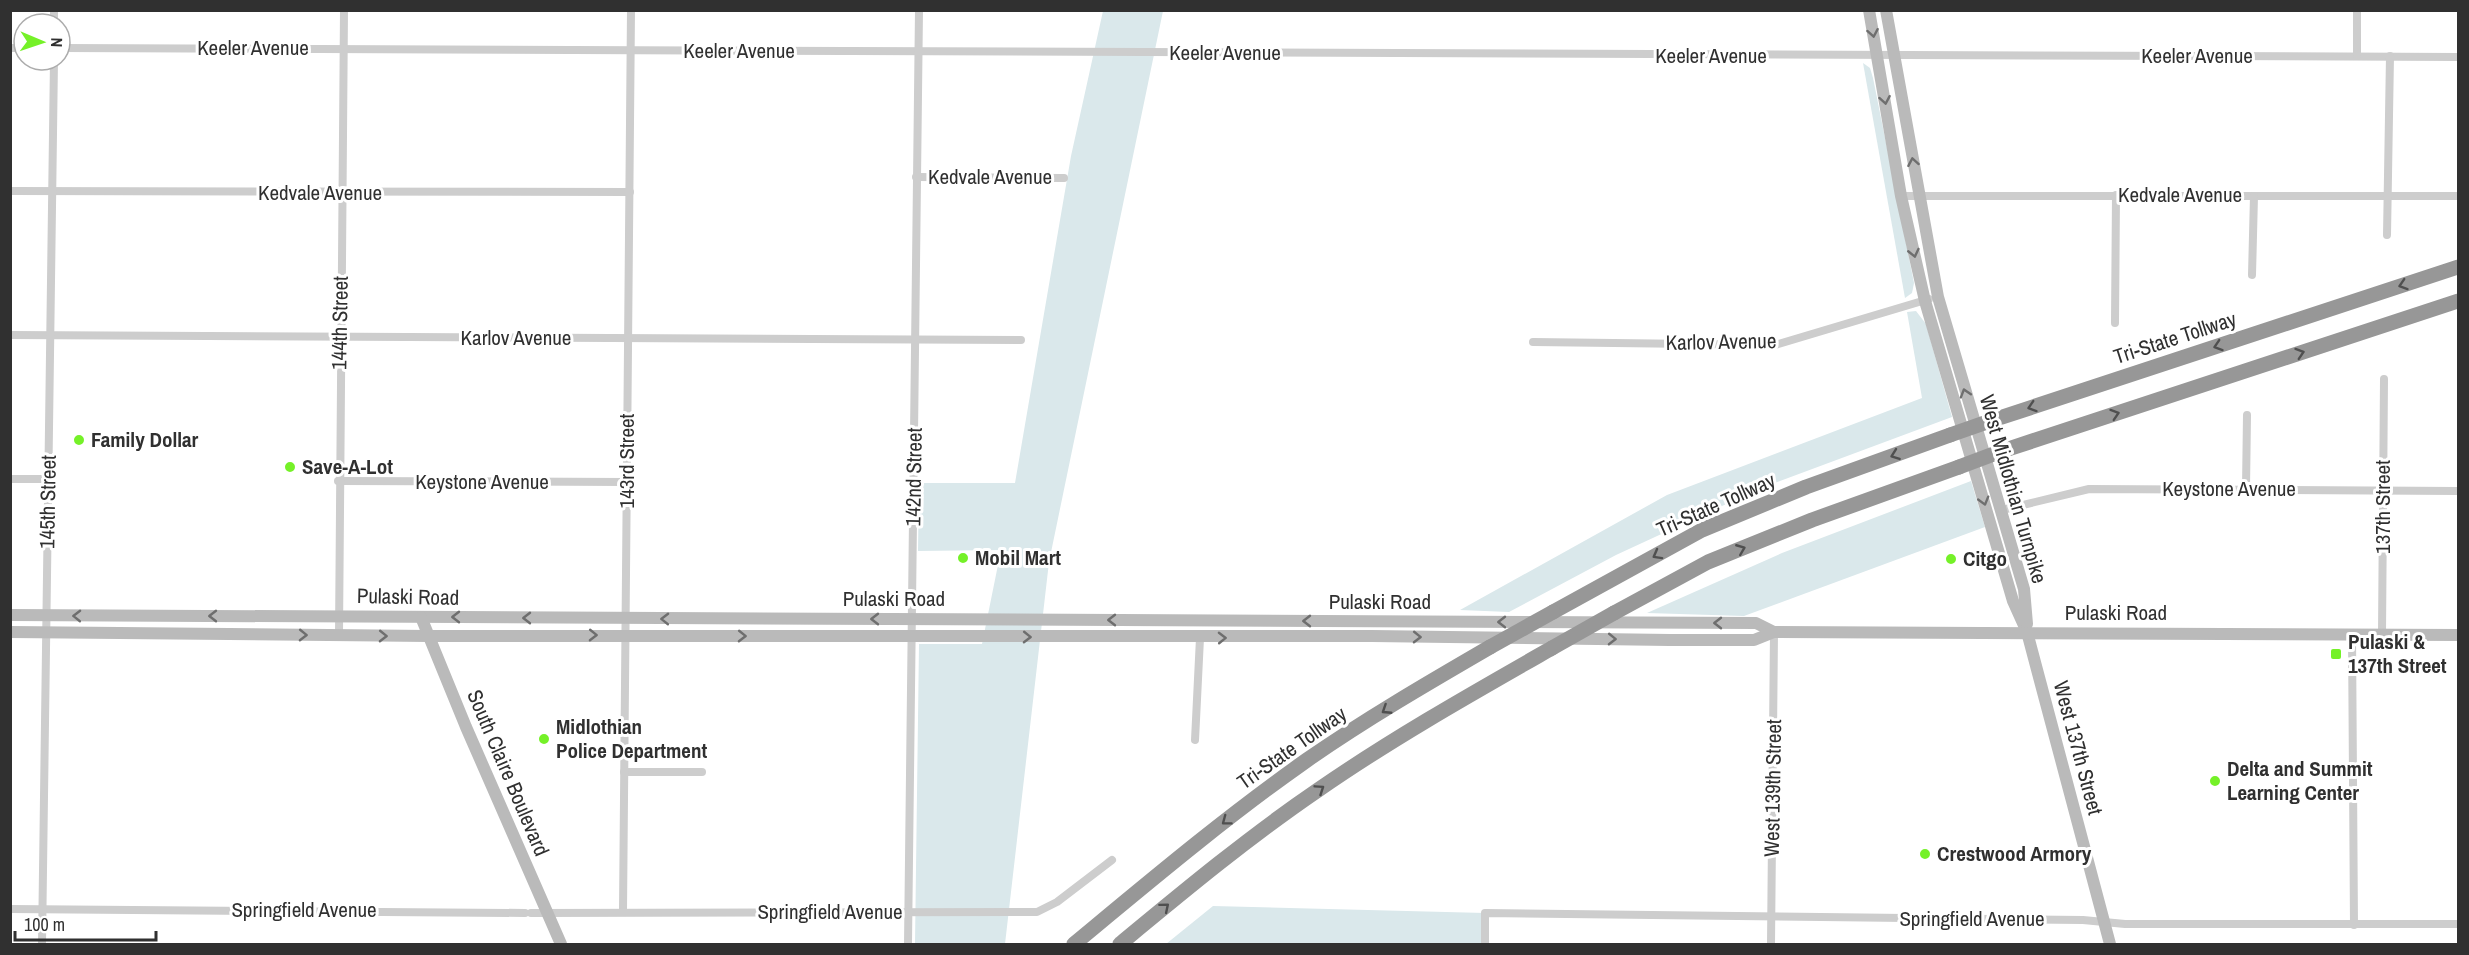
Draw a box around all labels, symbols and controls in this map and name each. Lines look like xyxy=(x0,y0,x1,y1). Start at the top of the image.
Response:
north arrow xyxy=(12,12,72,72)
one-way arrow xyxy=(1866,28,1879,38)
street label: Keeler Avenue xyxy=(197,33,309,62)
street label: Keeler Avenue xyxy=(683,36,795,65)
text: N xyxy=(46,37,68,48)
street label: Keeler Avenue xyxy=(1169,38,1281,67)
street label: Keeler Avenue xyxy=(1655,41,1767,70)
street label: Keeler Avenue xyxy=(2141,41,2253,70)
one-way arrow xyxy=(1878,95,1891,105)
one-way arrow xyxy=(1907,157,1920,167)
street label: Kedvale Avenue xyxy=(928,162,1052,191)
street label: Kedvale Avenue xyxy=(258,178,382,207)
street label: Kedvale Avenue xyxy=(2118,180,2242,209)
one-way arrow xyxy=(1907,247,1920,257)
street label: 144th Street xyxy=(324,276,355,370)
one-way arrow xyxy=(2398,278,2409,291)
street label: Tri-State Tollway xyxy=(2110,304,2240,371)
street label: Karlov Avenue xyxy=(461,323,571,352)
street label: Karlov Avenue xyxy=(1665,326,1777,357)
one-way arrow xyxy=(2213,339,2224,352)
one-way arrow xyxy=(2294,348,2305,361)
one-way arrow xyxy=(1960,388,1972,399)
street label: West Midlothian Turnpike xyxy=(1973,391,2054,587)
one-way arrow xyxy=(2027,400,2038,413)
one-way arrow xyxy=(2109,409,2120,421)
street label: 143rd Street xyxy=(612,413,641,508)
place label: Family Dollar xyxy=(91,425,199,454)
street label: 142nd Street xyxy=(898,427,929,527)
marker: Family Dollar xyxy=(72,433,86,447)
one-way arrow xyxy=(1890,448,1901,460)
place label: Save-A-Lot xyxy=(302,452,393,481)
street label: 145th Street xyxy=(32,455,63,549)
marker: Save-A-Lot xyxy=(283,460,297,474)
street label: 137th Street xyxy=(2368,460,2397,554)
street label: Tri-State Tollway xyxy=(1652,465,1780,544)
street label: Keystone Avenue xyxy=(415,467,549,496)
street label: Keystone Avenue xyxy=(2162,474,2296,503)
one-way arrow xyxy=(1977,495,1989,506)
place label: Mobil Mart xyxy=(975,543,1061,572)
one-way arrow xyxy=(1734,544,1745,556)
place label: Citgo xyxy=(1963,544,2007,573)
one-way arrow xyxy=(1653,548,1663,559)
marker: Mobil Mart xyxy=(956,551,970,565)
marker: Citgo xyxy=(1944,552,1958,566)
street label: Pulaski Road xyxy=(357,581,459,612)
street label: Pulaski Road xyxy=(843,584,945,613)
street label: Pulaski Road xyxy=(1329,587,1431,616)
street label: Pulaski Road xyxy=(2065,598,2167,627)
one-way arrow xyxy=(72,610,81,622)
one-way arrow xyxy=(209,610,218,622)
one-way arrow xyxy=(452,611,461,623)
one-way arrow xyxy=(523,611,532,624)
one-way arrow xyxy=(661,613,670,625)
one-way arrow xyxy=(870,613,879,625)
one-way arrow xyxy=(1108,614,1117,627)
one-way arrow xyxy=(1303,615,1312,628)
one-way arrow xyxy=(1498,616,1507,628)
one-way arrow xyxy=(1714,617,1723,629)
place label: Pulaski & 137th Street xyxy=(2348,627,2447,680)
one-way arrow xyxy=(299,628,308,641)
one-way arrow xyxy=(588,629,597,641)
one-way arrow xyxy=(738,629,747,642)
one-way arrow xyxy=(379,630,388,642)
one-way arrow xyxy=(1022,631,1031,644)
one-way arrow xyxy=(1412,631,1421,643)
one-way arrow xyxy=(1217,632,1226,644)
one-way arrow xyxy=(1607,633,1616,646)
marker: Pulaski & 137th Street xyxy=(2329,647,2343,661)
street label: West 137th Street xyxy=(2047,678,2110,818)
street label: South Claire Boulevard xyxy=(460,685,557,860)
street label: Tri-State Tollway xyxy=(1231,699,1352,796)
one-way arrow xyxy=(1382,703,1393,714)
place label: Midlothian Police Department xyxy=(556,712,707,765)
street label: West 139th Street xyxy=(1757,719,1788,857)
marker: Midlothian Police Department xyxy=(537,732,551,746)
place label: Delta and Summit Learning Center xyxy=(2227,754,2373,807)
marker: Delta and Summit Learning Center xyxy=(2208,774,2222,788)
one-way arrow xyxy=(1313,785,1324,796)
one-way arrow xyxy=(1221,814,1232,825)
place label: Crestwood Armory xyxy=(1937,839,2092,868)
marker: Crestwood Armory xyxy=(1918,847,1932,861)
street label: Springfield Avenue xyxy=(231,895,377,924)
street label: Springfield Avenue xyxy=(757,897,903,926)
one-way arrow xyxy=(1158,903,1169,914)
scale bar xyxy=(15,904,156,942)
street label: Springfield Avenue xyxy=(1899,904,2045,933)
text: 100 m xyxy=(24,912,65,937)

